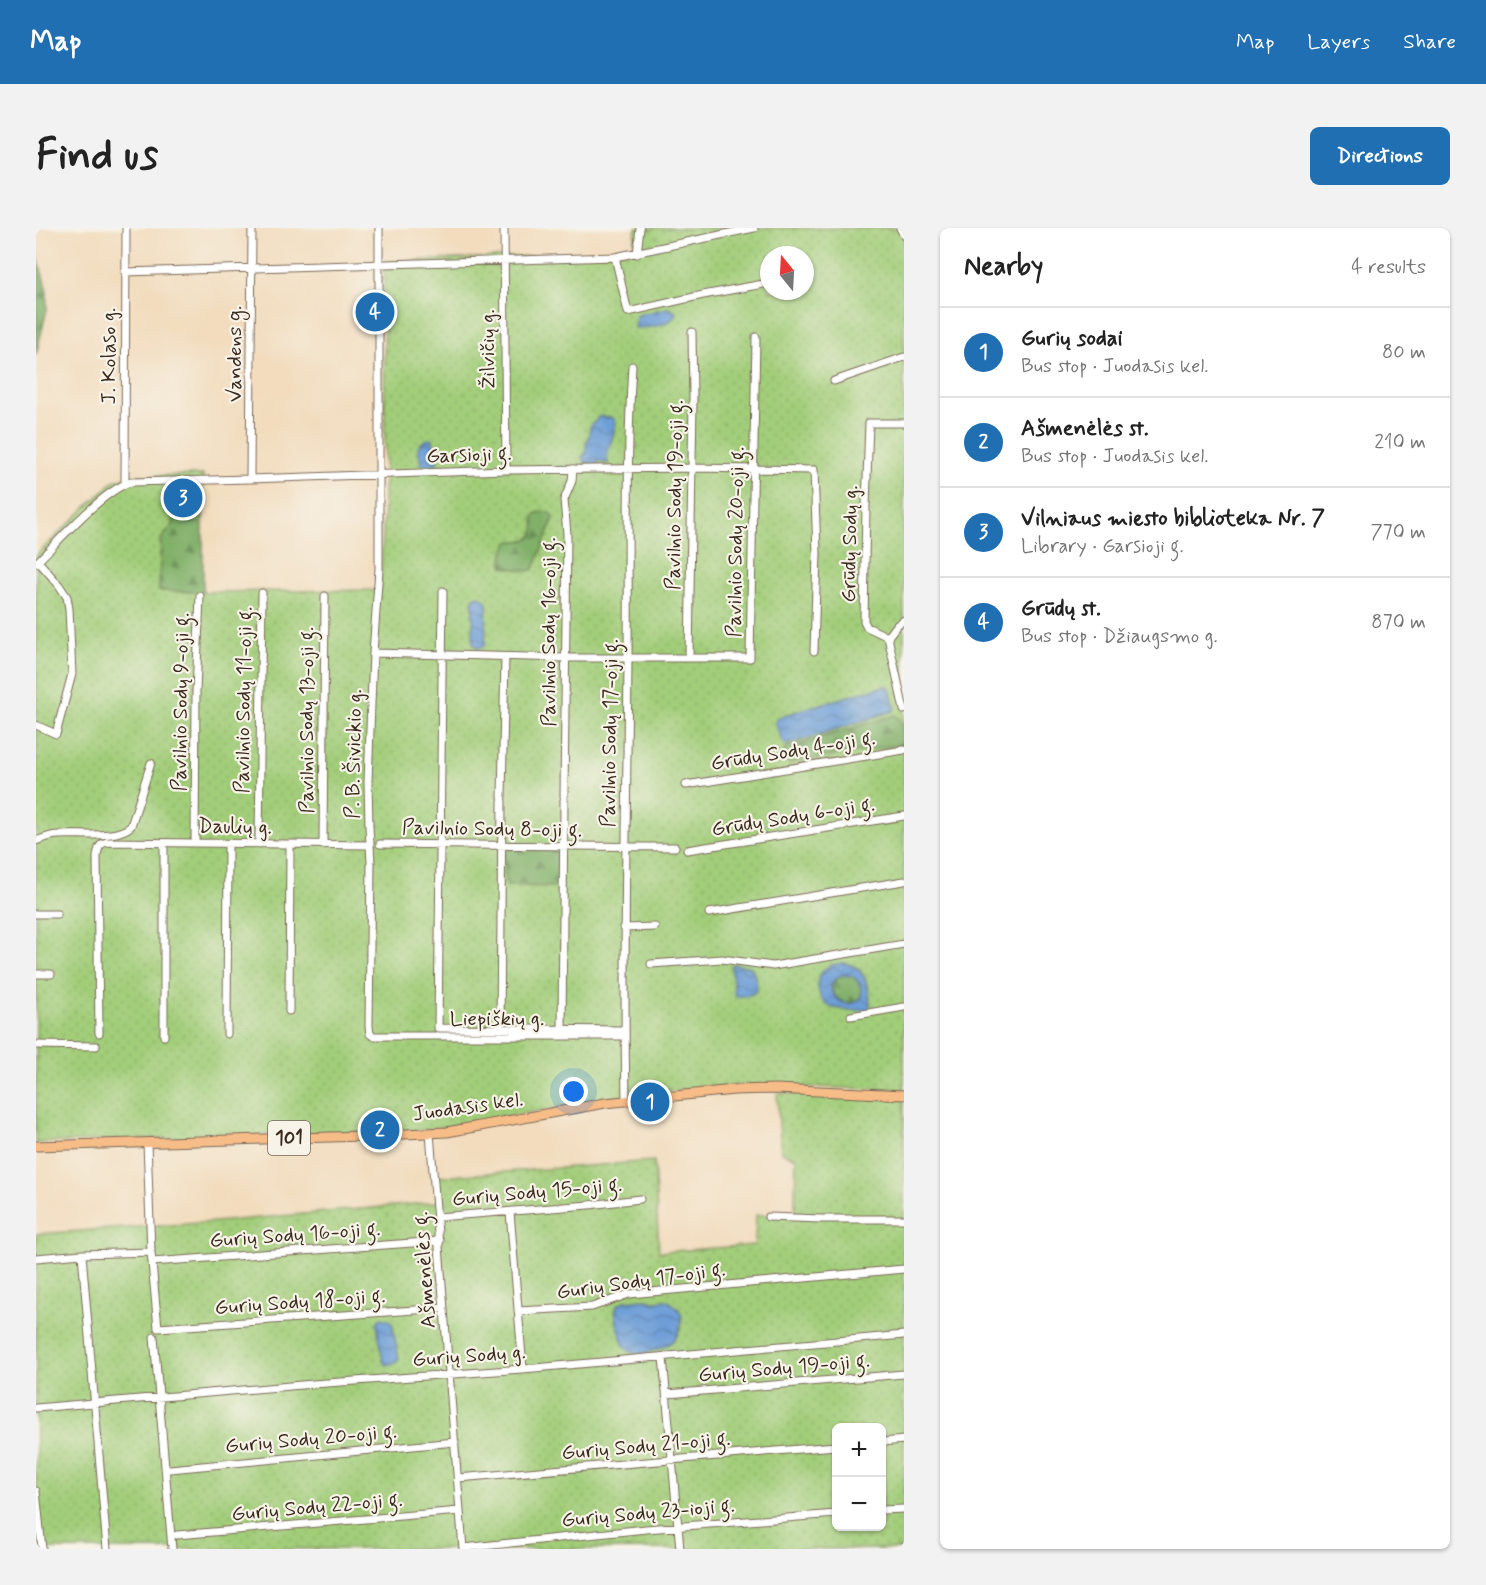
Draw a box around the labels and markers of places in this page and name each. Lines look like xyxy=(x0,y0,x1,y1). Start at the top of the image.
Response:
pin: 4 xyxy=(356,290,394,334)
pin: 3 xyxy=(164,476,202,520)
pin: 1 xyxy=(630,1080,670,1124)
pin: 2 xyxy=(360,1108,400,1152)

